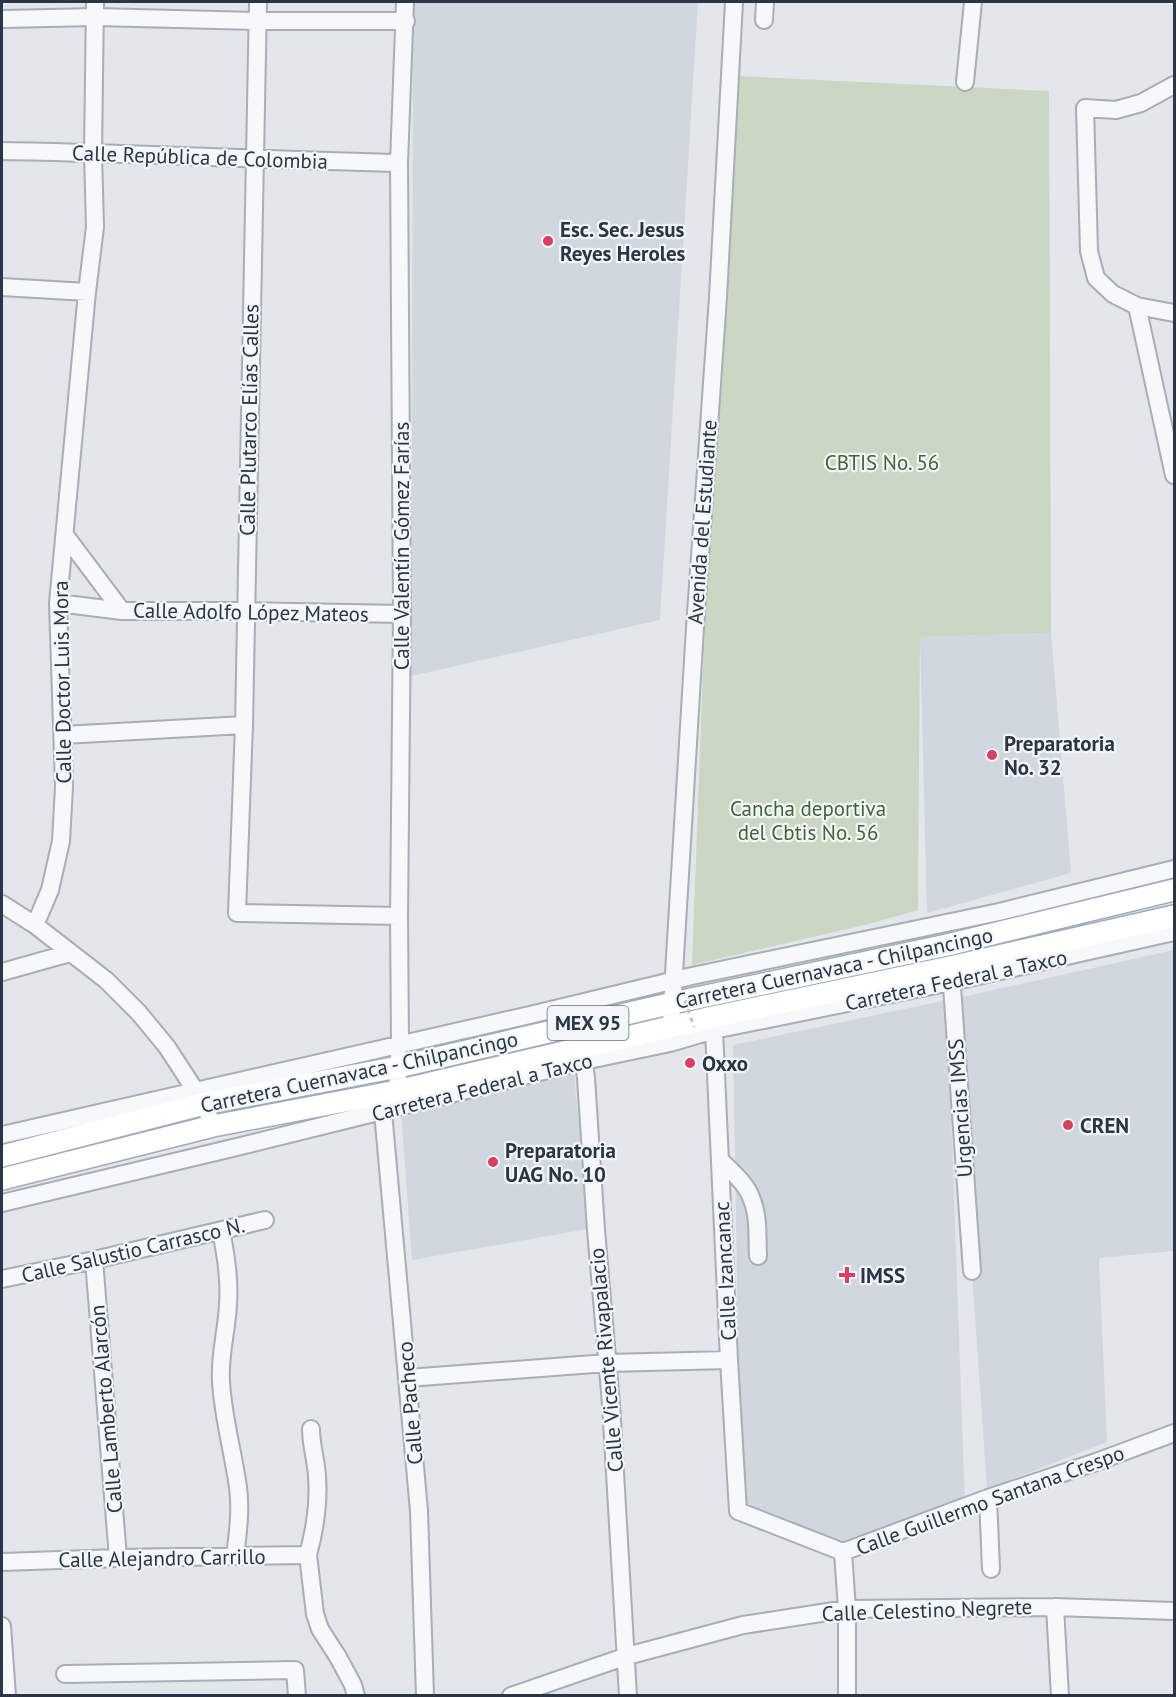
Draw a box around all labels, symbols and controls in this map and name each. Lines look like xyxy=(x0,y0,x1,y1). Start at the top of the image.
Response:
street label: Calle República de Colombia xyxy=(72,139,328,175)
place label: Esc. Sec. Jesus Reyes Heroles xyxy=(560,216,686,267)
marker: Esc. Sec. Jesus Reyes Heroles xyxy=(541,234,555,248)
street label: Calle Plutarco Elías Calles xyxy=(233,304,265,536)
street label: Avenida del Estudiante xyxy=(681,419,723,625)
street label: Calle Valentín Gómez Farías xyxy=(388,422,415,670)
park label: CBTIS No. 56 xyxy=(825,449,939,476)
street label: Calle Doctor Luis Mora xyxy=(47,580,77,784)
street label: Calle Adolfo López Mateos xyxy=(133,596,369,628)
place label: Preparatoria No. 32 xyxy=(1004,730,1115,781)
marker: Preparatoria No. 32 xyxy=(985,748,999,762)
park label: Cancha deportiva del Cbtis No. 56 xyxy=(730,795,886,846)
street label: Carretera Cuernavaca - Chilpancingo xyxy=(673,921,995,1015)
street label: Carretera Federal a Taxco xyxy=(843,943,1069,1017)
road number: MEX 95 xyxy=(548,1006,628,1040)
street label: Carretera Cuernavaca - Chilpancingo xyxy=(198,1025,520,1119)
street label: Urgencias IMSS xyxy=(942,1038,978,1178)
street label: Carretera Federal a Taxco xyxy=(369,1047,595,1127)
place label: Oxxo xyxy=(702,1050,748,1077)
marker: Oxxo xyxy=(683,1056,697,1070)
place label: CREN xyxy=(1080,1112,1129,1139)
marker: CREN xyxy=(1061,1118,1075,1132)
place label: Preparatoria UAG No. 10 xyxy=(505,1137,616,1188)
marker: Preparatoria UAG No. 10 xyxy=(486,1155,500,1169)
street label: Calle Izancanac xyxy=(708,1201,742,1341)
street label: Calle Salustio Carrasco N. xyxy=(19,1211,247,1289)
street label: Calle Vicente Rivapalacio xyxy=(583,1247,629,1473)
place label: IMSS xyxy=(860,1262,905,1289)
marker: IMSS xyxy=(838,1266,856,1284)
street label: Calle Lamberto Alarcón xyxy=(83,1304,129,1514)
street label: Calle Pacheco xyxy=(391,1340,429,1466)
street label: Calle Guillermo Santana Crespo xyxy=(852,1439,1128,1561)
street label: Calle Alejandro Carrillo xyxy=(58,1543,266,1573)
street label: Calle Celestino Negrete xyxy=(821,1593,1033,1627)

